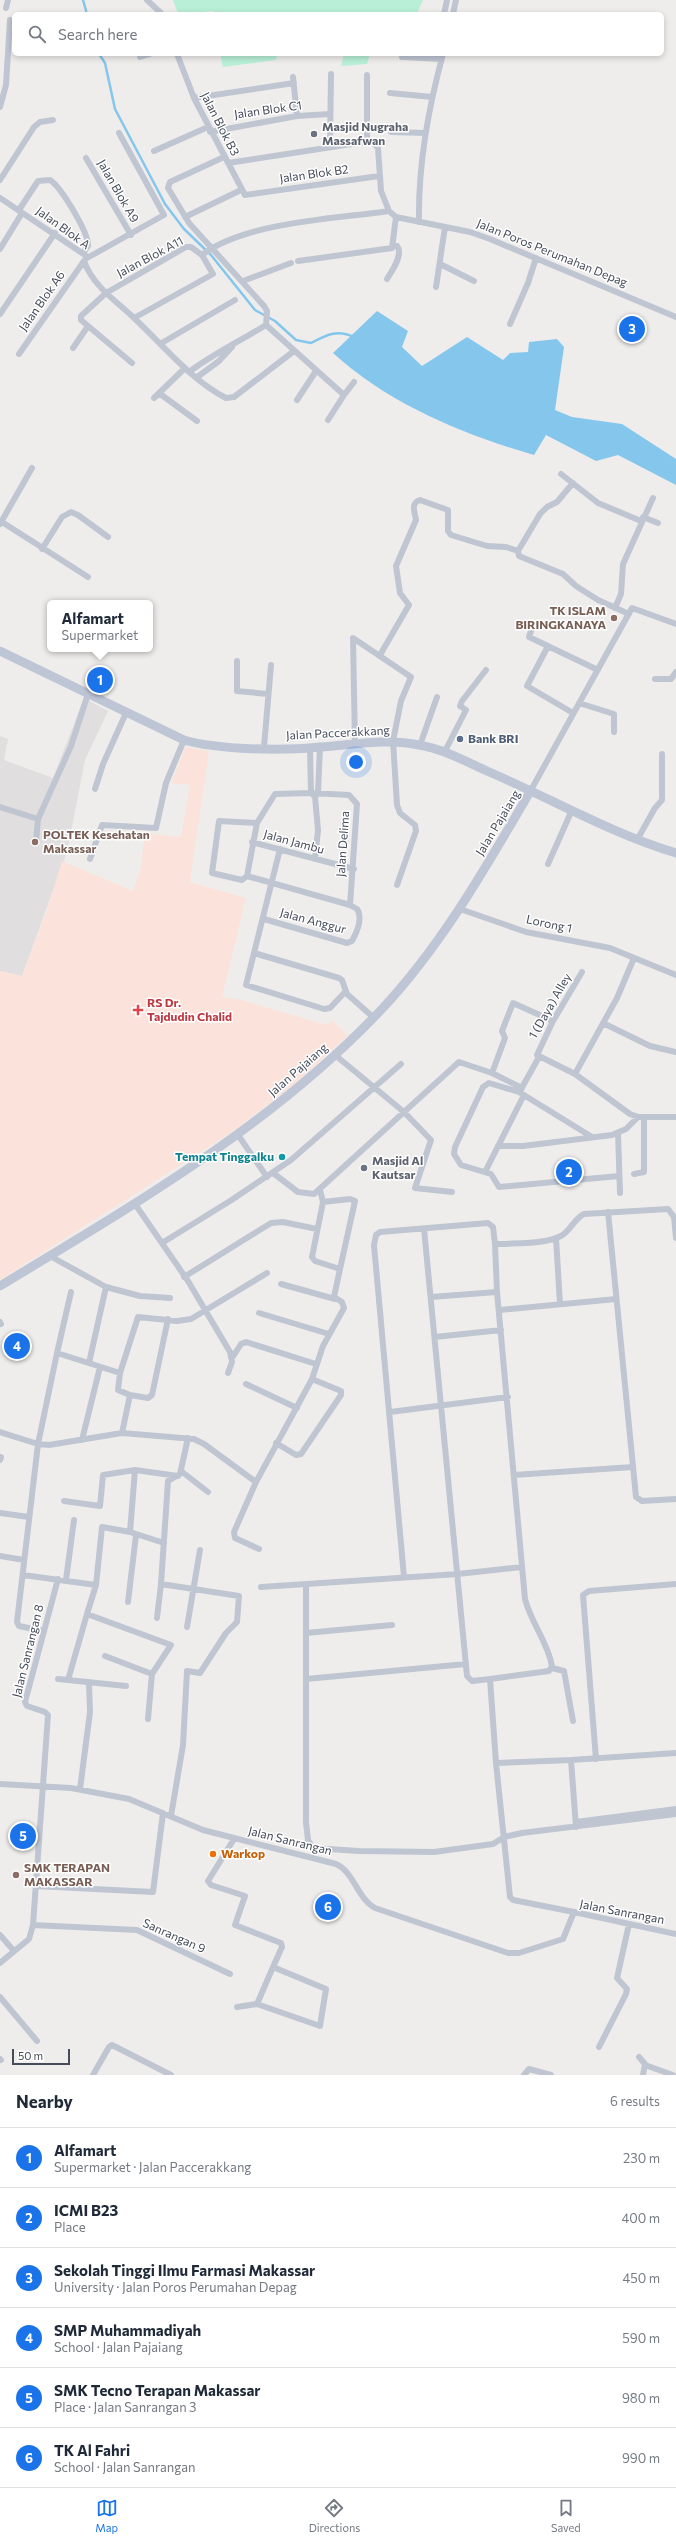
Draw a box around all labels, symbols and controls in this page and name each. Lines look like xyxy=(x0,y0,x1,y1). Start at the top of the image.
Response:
search box xyxy=(12,12,664,56)
icon: search xyxy=(26,23,48,45)
text: Search here xyxy=(58,25,137,43)
street label: Jalan Blok B3 xyxy=(198,89,243,158)
street label: Jalan Blok C1 xyxy=(233,97,303,122)
place label: Masjid Nugraha Massafwan xyxy=(322,119,408,147)
marker: Masjid Nugraha Massafwan xyxy=(309,129,319,139)
street label: Jalan Blok A9 xyxy=(94,157,143,225)
street label: Jalan Blok B2 xyxy=(279,161,350,186)
street label: Jalan Blok A xyxy=(33,203,93,252)
street label: Jalan Poros Perumahan Depag xyxy=(475,215,630,290)
street label: Jalan Blok A11 xyxy=(114,233,186,280)
street label: Jalan Blok A6 xyxy=(15,268,68,334)
pin: 3 xyxy=(619,314,645,344)
popup xyxy=(47,600,153,652)
place label: TK ISLAM BIRINGKANAYA xyxy=(515,603,606,631)
text: Alfamart xyxy=(62,609,124,627)
marker: TK ISLAM BIRINGKANAYA xyxy=(609,613,619,623)
text: Supermarket xyxy=(62,627,138,643)
pin: 1 xyxy=(87,665,113,695)
street label: Jalan Paccerakkang xyxy=(286,722,391,743)
place label: Bank BRI xyxy=(468,731,518,745)
marker: Bank BRI xyxy=(455,734,465,744)
your location xyxy=(346,752,366,772)
street label: Jalan Pajaiang xyxy=(472,787,523,858)
street label: Jalan Delima xyxy=(333,810,352,878)
street label: Jalan Jambu xyxy=(262,826,326,857)
place label: POLTEK Kesehatan Makassar xyxy=(43,827,150,855)
marker: POLTEK Kesehatan Makassar xyxy=(30,837,40,847)
street label: Jalan Anggur xyxy=(278,904,348,937)
street label: Lorong 1 xyxy=(525,911,573,935)
street label: 1 (Daya) Alley xyxy=(525,970,573,1041)
place label: RS Dr. Tajdudin Chalid xyxy=(147,995,232,1023)
marker: RS Dr. Tajdudin Chalid xyxy=(132,1004,144,1016)
street label: Jalan Pajaiang xyxy=(265,1039,331,1100)
place label: Tempat Tinggalku xyxy=(175,1149,274,1163)
marker: Tempat Tinggalku xyxy=(277,1152,287,1162)
place label: Masjid Al Kautsar xyxy=(372,1153,423,1181)
pin: 2 xyxy=(556,1157,582,1187)
marker: Masjid Al Kautsar xyxy=(359,1163,369,1173)
pin: 4 xyxy=(4,1331,30,1361)
street label: Jalan Sanrangan 8 xyxy=(9,1603,46,1699)
pin: 5 xyxy=(10,1821,36,1851)
street label: Jalan Sanrangan xyxy=(247,1823,334,1858)
place label: Warkop xyxy=(221,1846,265,1860)
marker: Warkop xyxy=(208,1849,218,1859)
place label: SMK TERAPAN MAKASSAR xyxy=(24,1860,110,1888)
marker: SMK TERAPAN MAKASSAR xyxy=(11,1870,21,1880)
pin: 6 xyxy=(315,1892,341,1922)
street label: Jalan Sanrangan xyxy=(579,1896,666,1927)
street label: Sanrangan 9 xyxy=(141,1915,208,1955)
scale bar xyxy=(12,2047,70,2066)
text: 50 m xyxy=(18,2049,43,2062)
text: Nearby xyxy=(16,2091,73,2112)
text: 6 results xyxy=(610,2093,660,2109)
text: Alfamart xyxy=(54,2141,116,2159)
text: 1 xyxy=(26,2150,32,2166)
text: 230 m xyxy=(623,2150,660,2166)
text: Supermarket · Jalan Paccerakkang xyxy=(54,2159,251,2175)
text: ICMI B23 xyxy=(54,2201,118,2219)
text: 2 xyxy=(25,2210,33,2226)
text: 400 m xyxy=(621,2210,660,2226)
text: Place xyxy=(54,2219,86,2235)
text: Sekolah Tinggi Ilmu Farmasi Makassar xyxy=(54,2261,315,2279)
text: 3 xyxy=(25,2270,33,2286)
text: 450 m xyxy=(622,2270,660,2286)
text: University · Jalan Poros Perumahan Depag xyxy=(54,2279,297,2295)
text: SMP Muhammadiyah xyxy=(54,2321,201,2339)
text: 4 xyxy=(25,2330,33,2346)
text: 590 m xyxy=(622,2330,660,2346)
text: School · Jalan Pajaiang xyxy=(54,2339,183,2355)
text: SMK Tecno Terapan Makassar xyxy=(54,2381,261,2399)
text: 5 xyxy=(25,2390,33,2406)
text: 980 m xyxy=(622,2390,660,2406)
text: Place · Jalan Sanrangan 3 xyxy=(54,2399,197,2415)
text: TK Al Fahri xyxy=(54,2441,130,2459)
text: 6 xyxy=(25,2450,33,2466)
text: 990 m xyxy=(622,2450,660,2466)
text: School · Jalan Sanrangan xyxy=(54,2459,195,2475)
tab: Map xyxy=(95,2497,118,2534)
tab: Directions xyxy=(309,2497,360,2534)
tab: Saved xyxy=(551,2497,581,2534)

